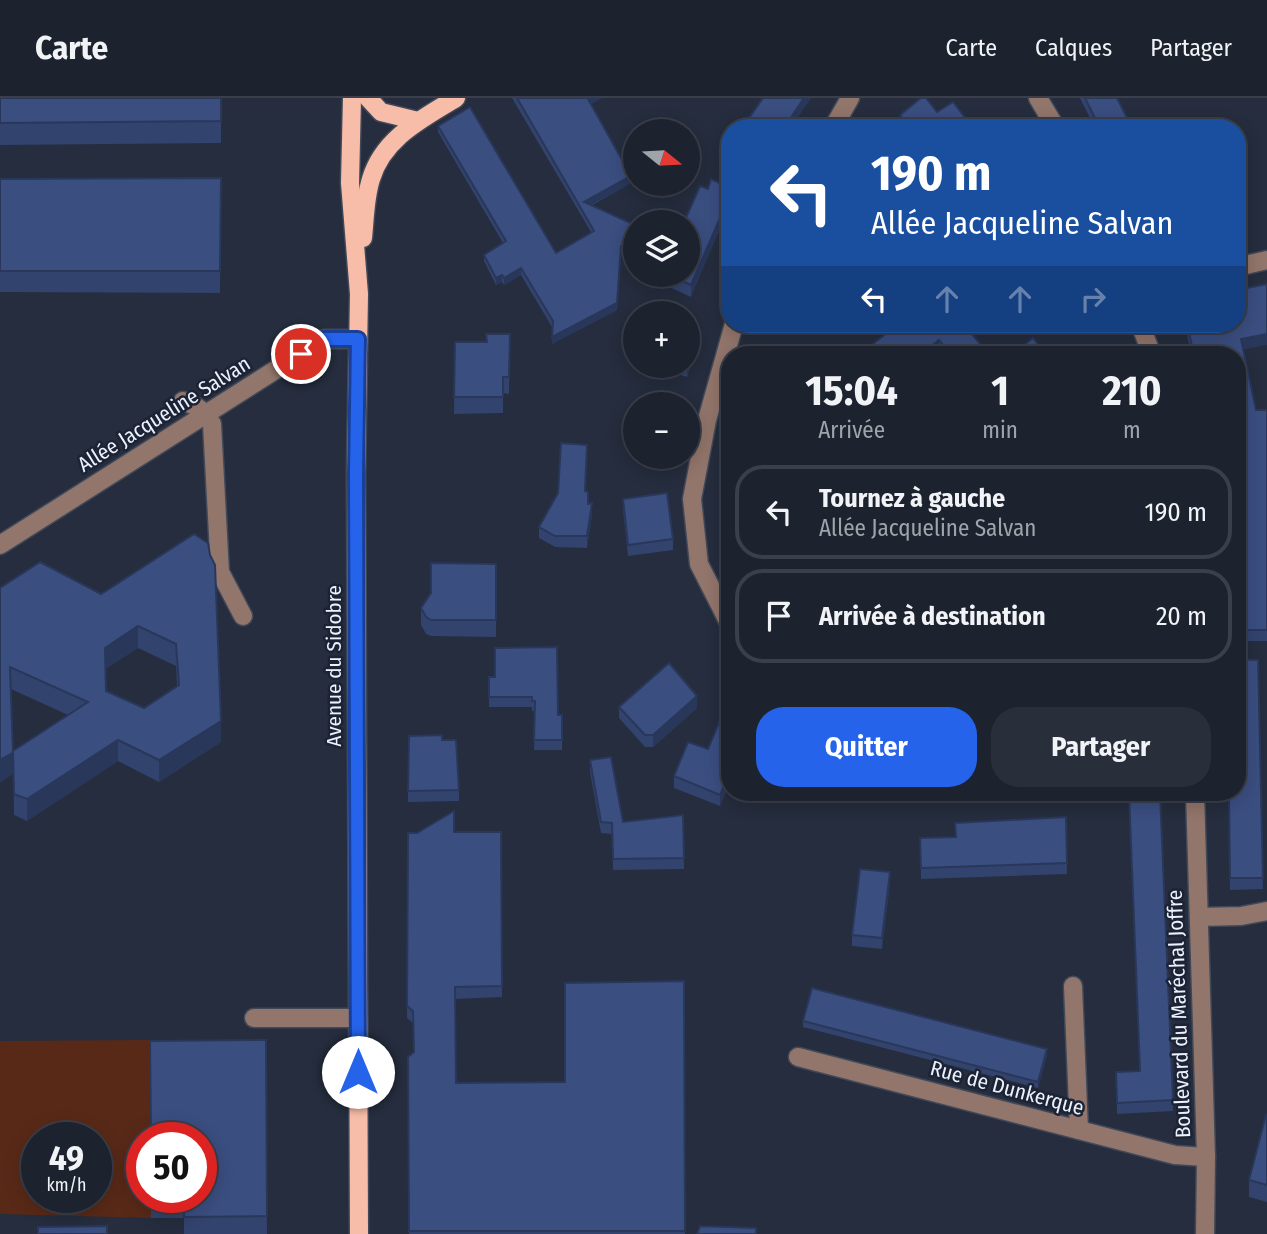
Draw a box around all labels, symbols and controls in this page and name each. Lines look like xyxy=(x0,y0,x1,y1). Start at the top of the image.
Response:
text: Carte xyxy=(35,28,108,68)
text: Carte xyxy=(946,34,997,62)
text: Calques xyxy=(1035,34,1112,62)
text: Partager xyxy=(1150,34,1232,62)
north arrow xyxy=(623,119,700,196)
map controls xyxy=(623,119,700,469)
text: 190 m xyxy=(871,144,991,203)
icon: left xyxy=(756,147,847,238)
text: Allée Jacqueline Salvan xyxy=(871,204,1173,242)
button: layers xyxy=(623,210,700,287)
icon: left xyxy=(855,280,893,318)
icon: ahead xyxy=(928,280,966,318)
icon: ahead xyxy=(1001,280,1039,318)
icon: right xyxy=(1074,280,1112,318)
button: + xyxy=(623,301,700,378)
pin xyxy=(271,324,331,384)
icon: arrive xyxy=(282,335,320,373)
street label: Allée Jacqueline Salvan xyxy=(73,350,255,478)
text: 15:04 xyxy=(805,366,898,416)
text: 1 xyxy=(991,366,1009,416)
text: 210 xyxy=(1102,366,1162,416)
button: − xyxy=(623,392,700,469)
text: Arrivée xyxy=(818,416,885,444)
text: min xyxy=(982,416,1018,444)
text: m xyxy=(1123,416,1141,444)
text: Tournez à gauche xyxy=(819,483,1005,514)
icon: left xyxy=(760,493,798,531)
text: 190 m xyxy=(1145,497,1207,528)
text: Allée Jacqueline Salvan xyxy=(819,514,1036,542)
street label: Avenue du Sidobre xyxy=(321,585,347,747)
icon: arrive xyxy=(760,597,798,635)
text: Arrivée à destination xyxy=(819,601,1046,632)
text: 20 m xyxy=(1156,601,1207,632)
button: Quitter xyxy=(756,707,977,787)
button: Partager xyxy=(991,707,1211,787)
street label: Boulevard du Maréchal Joffre xyxy=(1162,889,1196,1139)
position arrow xyxy=(321,1035,395,1109)
street label: Rue de Dunkerque xyxy=(927,1055,1087,1121)
speed limit sign: 50 xyxy=(126,1122,217,1213)
text: 49 xyxy=(49,1137,84,1179)
text: km/h xyxy=(46,1174,87,1196)

